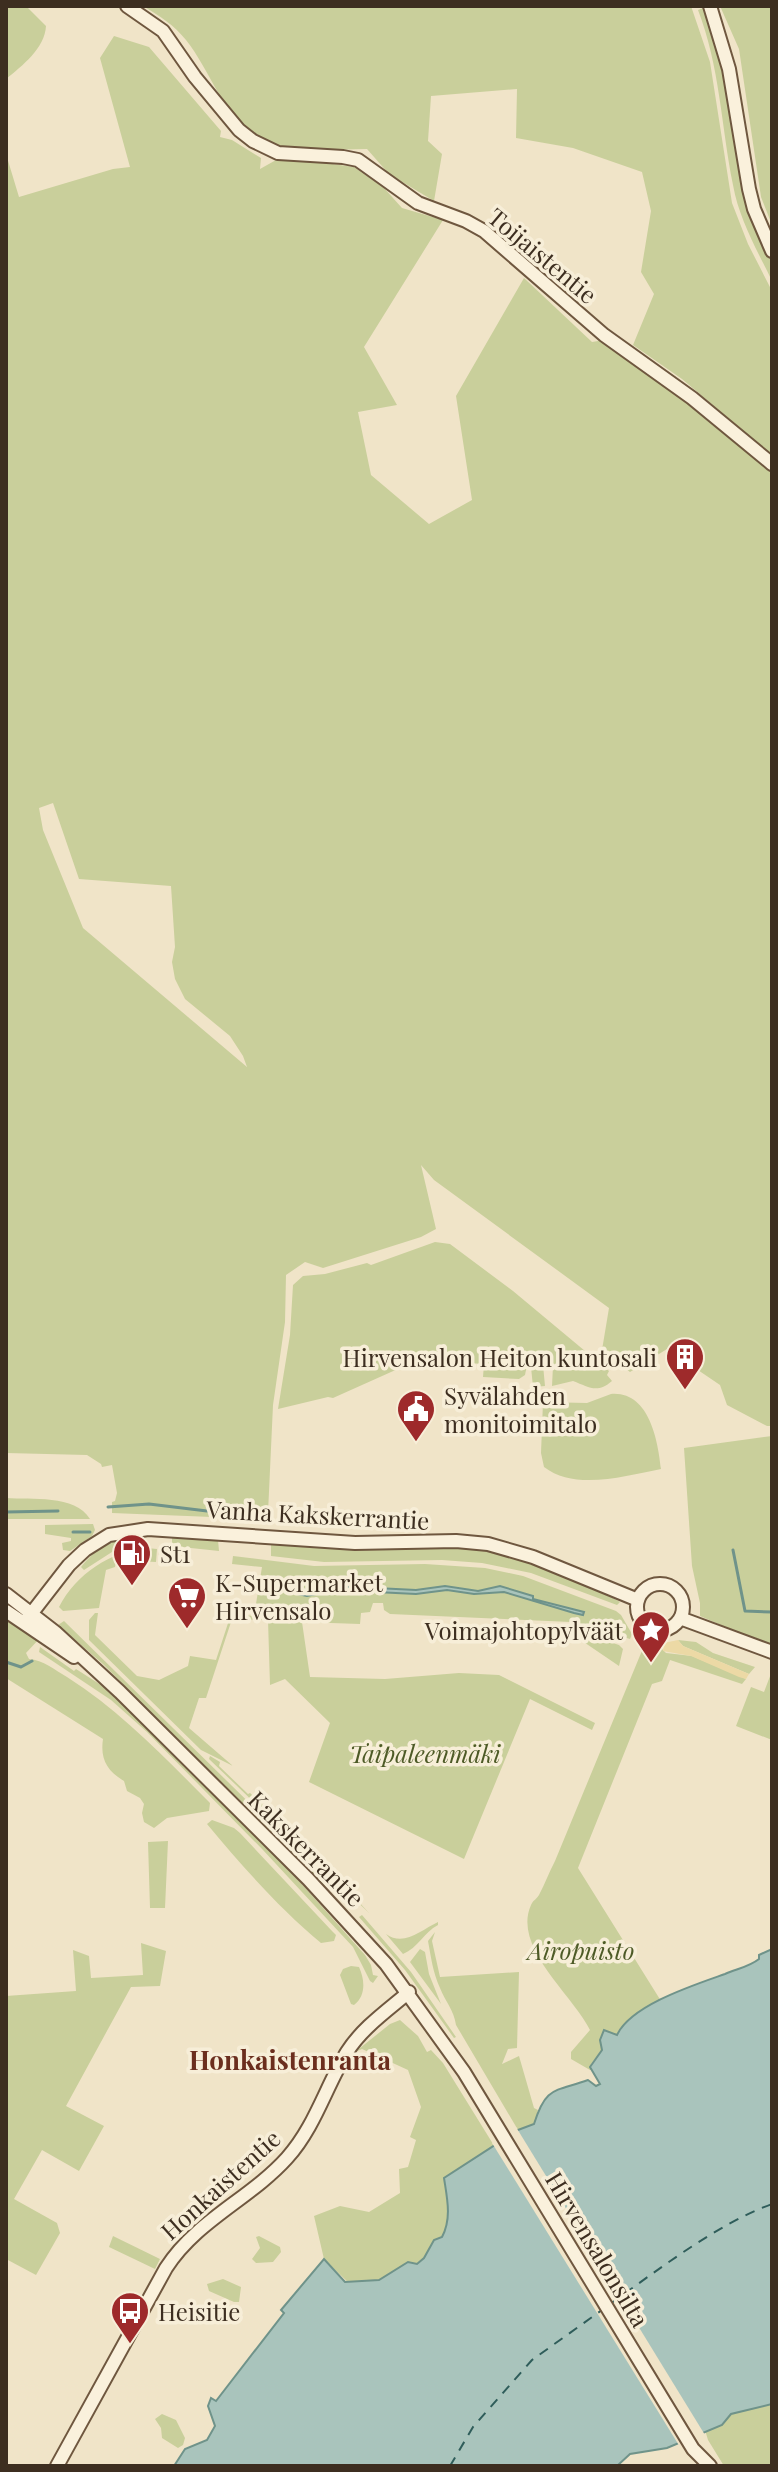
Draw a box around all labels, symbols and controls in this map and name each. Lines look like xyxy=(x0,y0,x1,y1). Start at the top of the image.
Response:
street label: Toijaistentie xyxy=(482,200,604,310)
building icon: Hirvensalon Heiton kuntosali xyxy=(664,1336,706,1391)
place label: Hirvensalon Heiton kuntosali xyxy=(343,1341,657,1373)
place label: Syvälahden monitoimitalo xyxy=(444,1379,597,1439)
public building icon: Syvälahden monitoimitalo xyxy=(395,1388,437,1443)
street label: Vanha Kakskerrantie xyxy=(205,1492,430,1536)
fuel station icon: St1 xyxy=(111,1532,153,1587)
place label: St1 xyxy=(160,1537,190,1569)
place label: K-Supermarket Hirvensalo xyxy=(215,1566,384,1626)
supermarket icon: K-Supermarket Hirvensalo xyxy=(166,1575,208,1630)
place icon: Voimajohtopylväät xyxy=(630,1609,672,1664)
place label: Voimajohtopylväät xyxy=(424,1614,623,1646)
park label: Taipaleenmäki xyxy=(349,1737,501,1769)
street label: Kakskerrantie xyxy=(242,1783,372,1913)
park label: Airopuisto xyxy=(525,1934,634,1966)
district label: Honkaistenranta xyxy=(189,2042,391,2077)
street label: Honkaistentie xyxy=(153,2122,287,2246)
street label: Hirvensalonsilta xyxy=(539,2165,657,2333)
bus stop icon: Heisitie xyxy=(109,2290,151,2345)
place label: Heisitie xyxy=(158,2295,240,2327)

